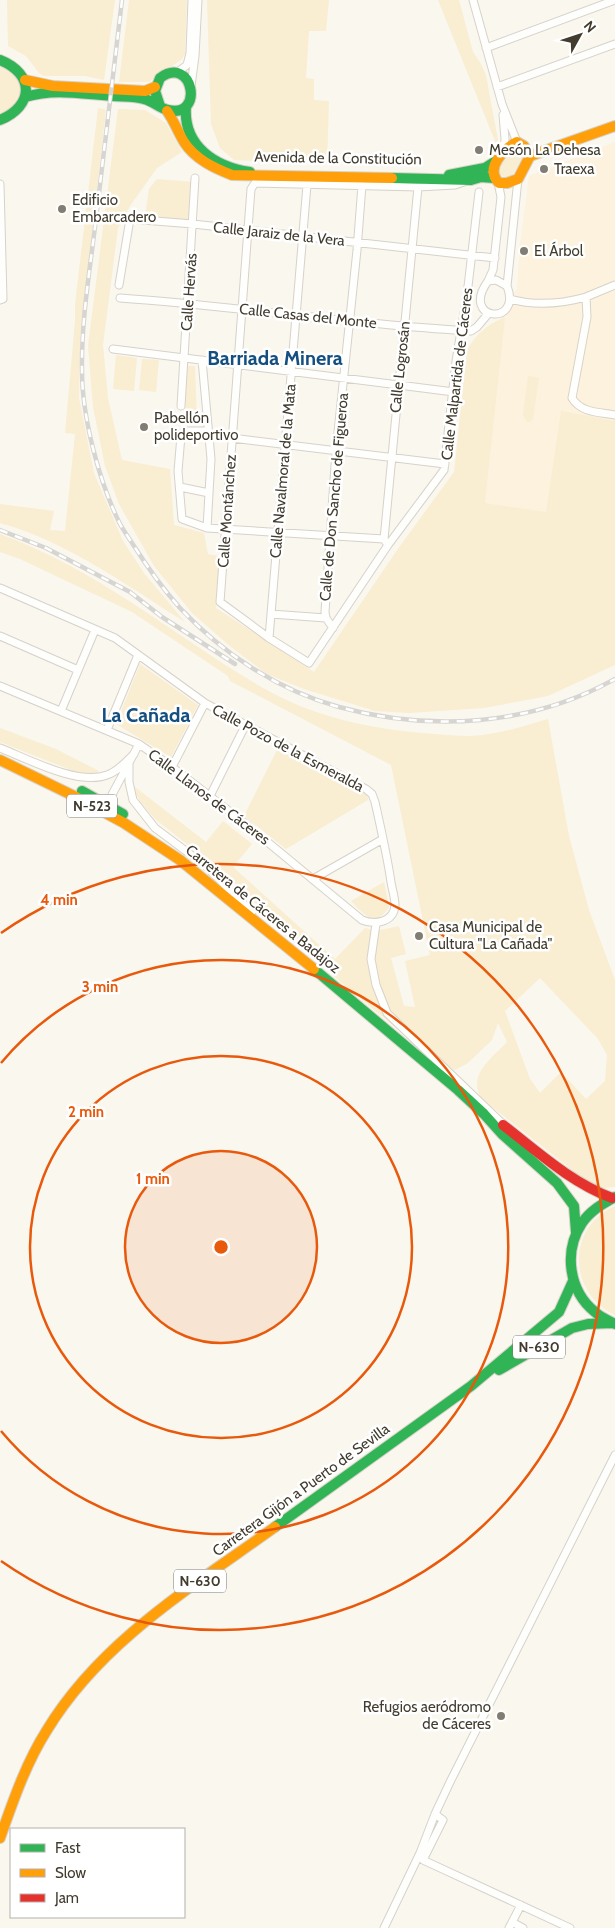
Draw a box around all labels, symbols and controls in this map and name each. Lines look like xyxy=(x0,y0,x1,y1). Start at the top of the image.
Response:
north arrow xyxy=(555,10,605,60)
text: N xyxy=(580,17,600,36)
place label: Mesón La Dehesa xyxy=(489,141,602,159)
marker: Mesón La Dehesa xyxy=(473,144,485,156)
street label: Avenida de la Constitución xyxy=(254,148,422,168)
place label: Traexa xyxy=(554,160,595,178)
marker: Traexa xyxy=(538,163,550,175)
place label: Edificio Embarcadero xyxy=(72,191,156,226)
marker: Edificio Embarcadero xyxy=(56,203,68,215)
street label: Calle Jaraiz de la Vera xyxy=(212,218,346,250)
place label: El Árbol xyxy=(534,241,584,260)
marker: El Árbol xyxy=(518,245,530,257)
street label: Calle Hervás xyxy=(177,252,201,332)
street label: Calle Malpartida de Cáceres xyxy=(438,287,476,461)
street label: Calle Casas del Monte xyxy=(238,300,378,332)
street label: Calle Logrosán xyxy=(386,320,414,414)
district label: Barriada Minera xyxy=(207,346,343,370)
street label: Calle Navalmoral de la Mata xyxy=(266,382,300,559)
street label: Calle de Don Sancho de Figueroa xyxy=(316,391,352,602)
place label: Pabellón polideportivo xyxy=(154,409,238,444)
marker: Pabellón polideportivo xyxy=(138,421,150,433)
street label: Calle Montánchez xyxy=(214,454,240,568)
street label: Calle Pozo de la Esmeralda xyxy=(209,700,368,796)
district label: La Cañada xyxy=(102,703,191,727)
street label: Calle Llanos de Cáceres xyxy=(145,745,273,849)
road number: N-523 xyxy=(67,794,117,818)
street label: Carretera de Cáceres a Badajoz xyxy=(182,841,344,977)
text: 4 min xyxy=(40,891,78,909)
place label: Casa Municipal de Cultura "La Cañada" xyxy=(429,918,553,953)
marker: Casa Municipal de Cultura "La Cañada" xyxy=(413,930,425,942)
text: 3 min xyxy=(82,978,118,996)
text: 2 min xyxy=(68,1103,104,1121)
text: 1 min xyxy=(136,1170,170,1188)
centre of rings xyxy=(212,1238,230,1256)
road number: N-630 xyxy=(513,1335,565,1358)
street label: Carretera Gijón a Puerto de Sevilla xyxy=(209,1419,394,1560)
road number: N-630 xyxy=(174,1570,226,1592)
place label: Refugios aeródromo de Cáceres xyxy=(363,1698,491,1733)
marker: Refugios aeródromo de Cáceres xyxy=(495,1710,507,1722)
legend xyxy=(10,1828,185,1918)
text: Fast xyxy=(55,1839,80,1857)
text: Slow xyxy=(55,1864,86,1882)
text: Jam xyxy=(54,1889,79,1907)

